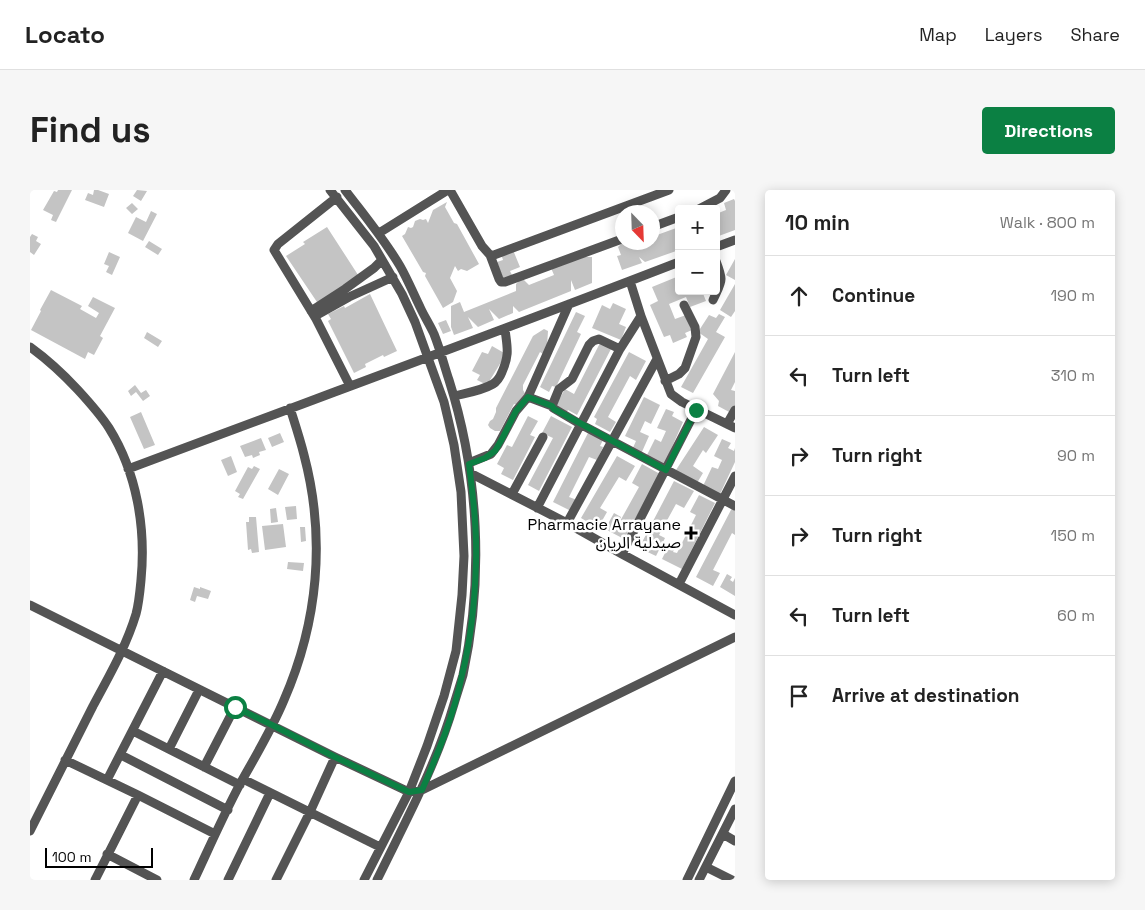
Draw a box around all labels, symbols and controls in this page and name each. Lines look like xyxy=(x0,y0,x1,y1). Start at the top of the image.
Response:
text: Locato xyxy=(25,19,105,50)
text: Map xyxy=(919,23,957,46)
text: Layers xyxy=(985,23,1042,46)
text: Share xyxy=(1070,23,1120,46)
button: Directions xyxy=(982,107,1115,154)
text: Find us xyxy=(30,108,151,152)
north arrow xyxy=(615,205,660,250)
map controls xyxy=(675,205,720,295)
button: + xyxy=(675,205,720,250)
text: 10 min xyxy=(785,209,850,236)
text: Walk · 800 m xyxy=(1000,212,1095,233)
button: − xyxy=(675,250,720,295)
icon: ahead xyxy=(785,282,813,310)
text: Continue xyxy=(832,283,915,308)
text: 190 m xyxy=(1050,285,1095,306)
icon: left xyxy=(785,362,813,390)
text: Turn left xyxy=(832,363,910,388)
text: 310 m xyxy=(1051,365,1095,386)
route end xyxy=(685,399,708,422)
icon: right xyxy=(785,442,813,470)
text: Turn right xyxy=(832,443,922,468)
text: 90 m xyxy=(1057,445,1095,466)
place label: Pharmacie Arrayane صيدلية الريان xyxy=(528,514,681,553)
icon: right xyxy=(785,522,813,550)
text: Turn right xyxy=(832,523,922,548)
text: 150 m xyxy=(1051,525,1095,546)
marker: Pharmacie Arrayane صيدلية الريان xyxy=(685,527,697,539)
icon: left xyxy=(785,602,813,630)
text: Turn left xyxy=(832,603,910,628)
text: 60 m xyxy=(1057,605,1095,626)
icon: arrive xyxy=(785,682,813,710)
text: Arrive at destination xyxy=(832,683,1020,708)
route start xyxy=(224,696,247,719)
scale bar xyxy=(45,845,152,868)
text: 100 m xyxy=(52,848,91,866)

